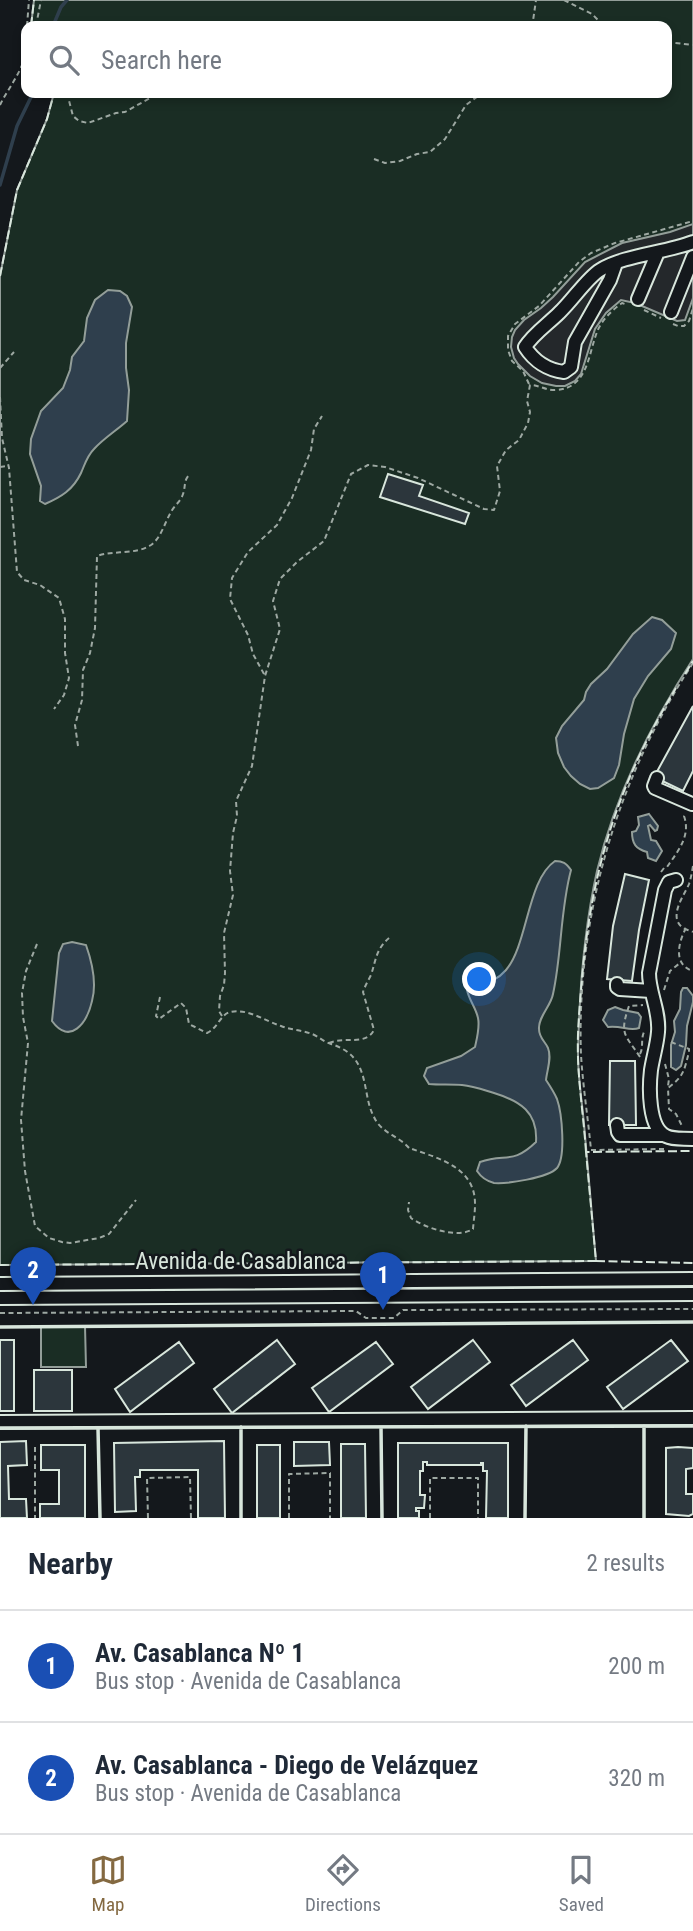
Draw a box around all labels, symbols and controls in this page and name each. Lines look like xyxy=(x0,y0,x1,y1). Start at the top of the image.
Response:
search box xyxy=(21,21,672,98)
icon: search xyxy=(45,41,83,79)
text: Search here xyxy=(101,45,222,75)
your location xyxy=(462,962,496,996)
pin: 2 xyxy=(10,1247,56,1305)
street label: Avenida de Casablanca xyxy=(136,1248,346,1275)
pin: 1 xyxy=(360,1252,406,1310)
text: Nearby xyxy=(28,1546,113,1581)
text: 2 results xyxy=(587,1550,665,1577)
text: Av. Casablanca Nº 1 xyxy=(95,1638,304,1668)
text: 1 xyxy=(45,1653,57,1680)
text: 200 m xyxy=(608,1653,665,1680)
text: Bus stop · Avenida de Casablanca xyxy=(95,1668,401,1695)
text: Av. Casablanca - Diego de Velázquez xyxy=(95,1750,478,1780)
text: 2 xyxy=(45,1765,57,1792)
text: 320 m xyxy=(608,1765,665,1792)
text: Bus stop · Avenida de Casablanca xyxy=(95,1780,401,1807)
tab: Map xyxy=(89,1851,127,1916)
tab: Directions xyxy=(305,1851,381,1916)
tab: Saved xyxy=(559,1851,604,1916)

